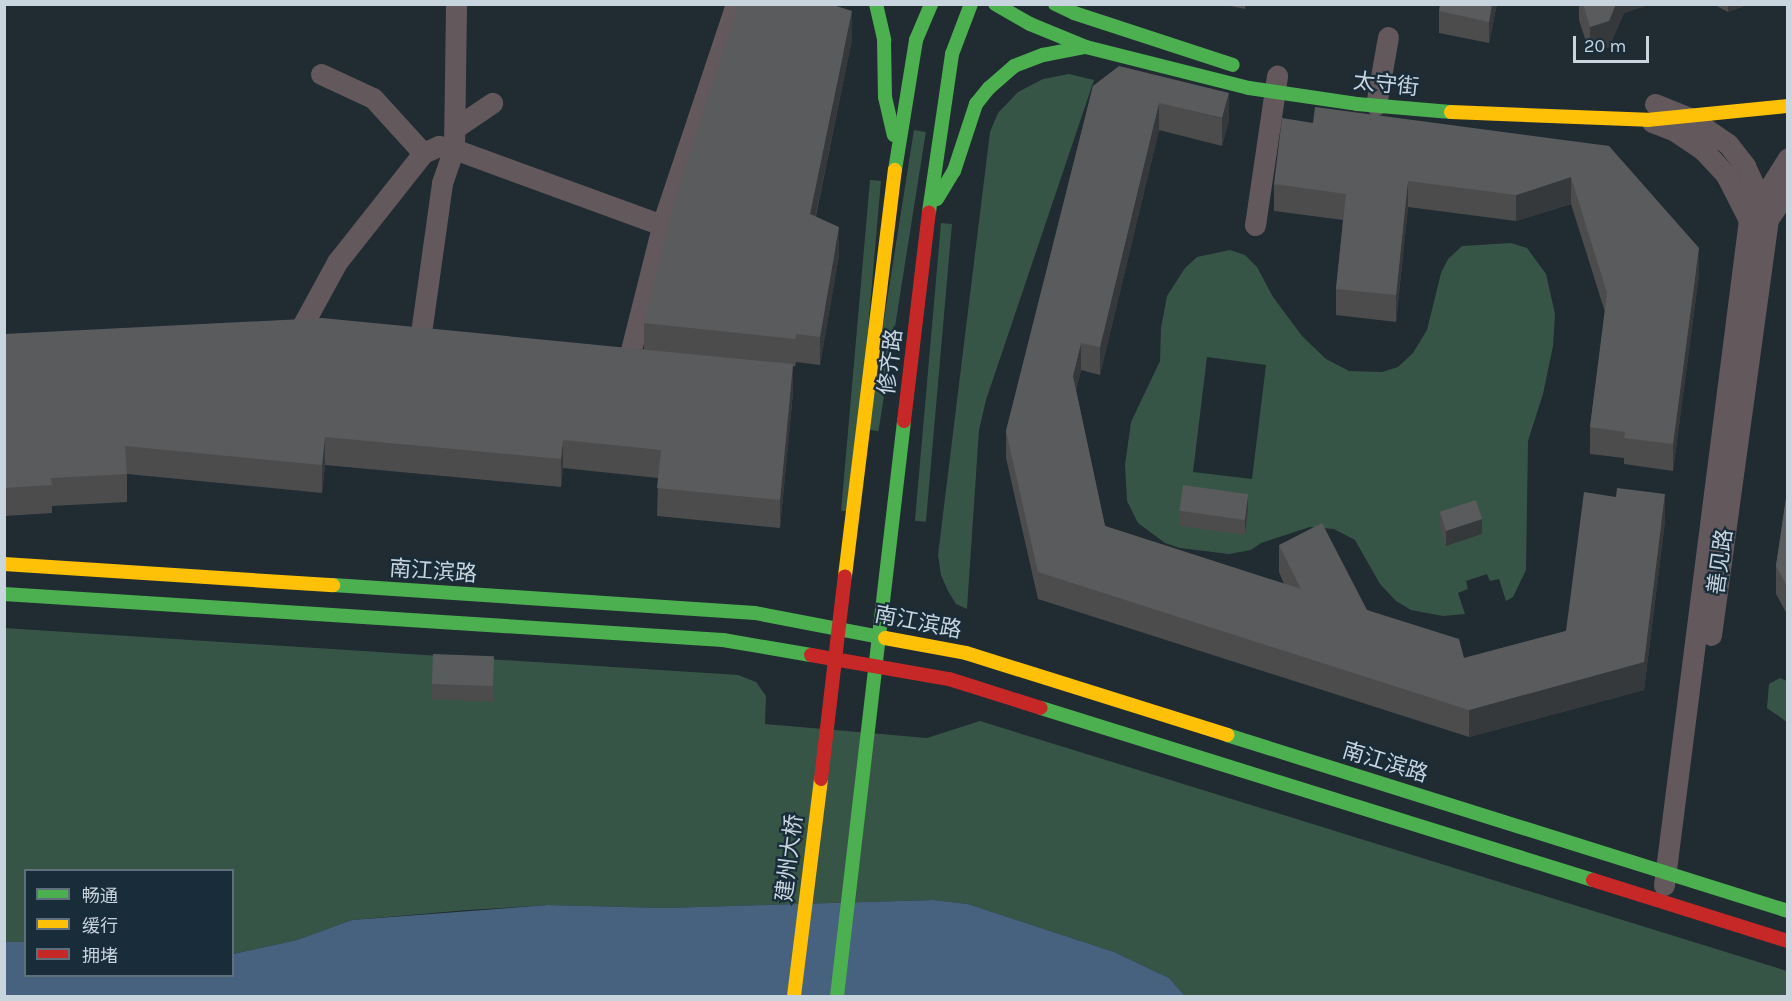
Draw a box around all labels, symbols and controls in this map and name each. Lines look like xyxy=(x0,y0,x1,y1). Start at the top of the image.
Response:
scale bar xyxy=(1576,24,1652,62)
text: 20 m xyxy=(1584,35,1626,57)
street label: 太守街 xyxy=(1352,68,1420,102)
street label: 修齐路 xyxy=(874,328,908,396)
street label: 善见路 xyxy=(1703,527,1739,597)
street label: 南江滨路 xyxy=(388,556,478,588)
street label: 南江滨路 xyxy=(872,602,964,644)
street label: 南江滨路 xyxy=(1339,738,1431,788)
street label: 建州大桥 xyxy=(772,813,808,903)
legend xyxy=(24,869,234,977)
text: 畅通 xyxy=(82,885,118,907)
text: 缓行 xyxy=(82,915,118,937)
text: 拥堵 xyxy=(82,945,118,967)

